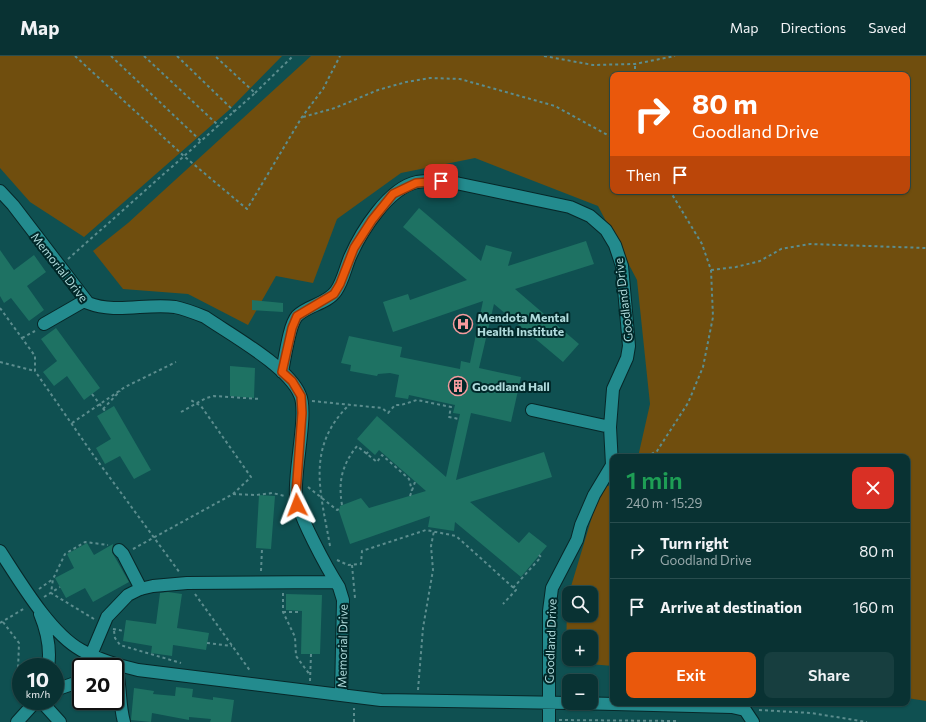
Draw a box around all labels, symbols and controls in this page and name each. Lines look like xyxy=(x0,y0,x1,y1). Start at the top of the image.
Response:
text: Map xyxy=(20,16,59,39)
text: Map xyxy=(730,19,759,36)
text: Directions xyxy=(781,19,846,36)
text: Saved xyxy=(868,19,906,36)
text: 80 m xyxy=(692,86,758,120)
icon: right xyxy=(626,88,678,140)
text: Goodland Drive xyxy=(692,120,819,142)
pin xyxy=(424,164,458,198)
icon: arrive xyxy=(669,164,691,186)
text: Then xyxy=(626,166,661,184)
icon: arrive xyxy=(430,170,452,192)
street label: Memorial Drive xyxy=(29,230,91,304)
street label: Goodland Drive xyxy=(611,257,635,343)
place label: Mendota Mental Health Institute xyxy=(477,310,569,338)
hospital icon: Mendota Mental Health Institute xyxy=(452,313,474,335)
building icon: Goodland Hall xyxy=(447,375,469,397)
place label: Goodland Hall xyxy=(472,379,550,393)
text: 1 min xyxy=(626,465,683,494)
button: close xyxy=(852,467,894,509)
position arrow xyxy=(276,484,318,526)
text: 240 m · 15:29 xyxy=(626,495,702,511)
text: Turn right xyxy=(660,534,729,552)
icon: right xyxy=(626,540,648,562)
text: 80 m xyxy=(859,542,894,560)
text: Goodland Drive xyxy=(660,552,752,568)
map controls xyxy=(562,586,598,710)
button: search xyxy=(562,586,598,622)
icon: arrive xyxy=(626,596,648,618)
text: Arrive at destination xyxy=(660,598,802,616)
text: 160 m xyxy=(853,598,894,616)
street label: Goodland Drive xyxy=(542,599,558,683)
street label: Memorial Drive xyxy=(334,604,350,688)
button: + xyxy=(562,630,598,666)
button: Exit xyxy=(626,652,756,698)
button: Share xyxy=(764,652,894,698)
speed limit sign: 20 xyxy=(72,658,124,710)
text: 10 xyxy=(27,667,49,691)
button: − xyxy=(562,674,598,710)
text: km/h xyxy=(26,688,50,700)

